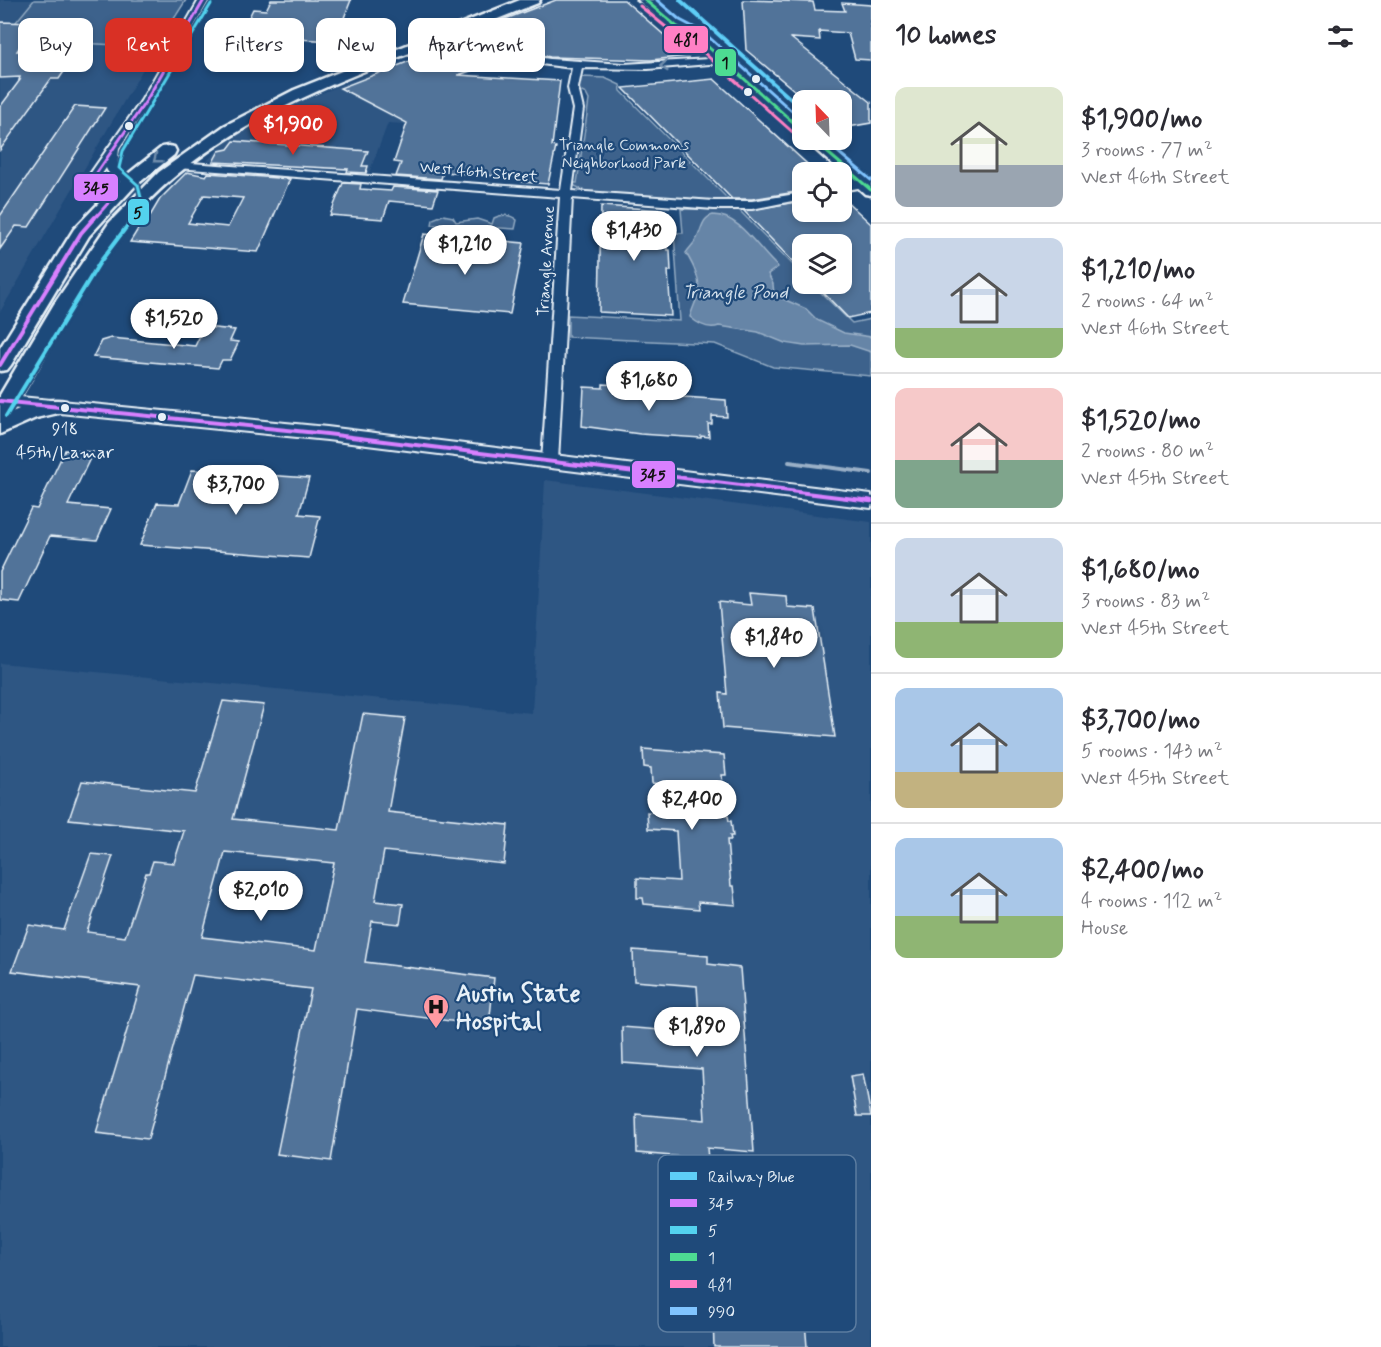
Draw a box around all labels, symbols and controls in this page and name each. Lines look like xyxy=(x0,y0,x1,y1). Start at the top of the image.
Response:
chip: Buy xyxy=(18,18,93,72)
chip: Rent xyxy=(105,18,192,72)
chip: Filters xyxy=(204,18,304,72)
chip: New xyxy=(316,18,396,72)
chip: Apartment xyxy=(408,18,545,72)
text: 10 homes xyxy=(895,19,996,53)
icon: filters xyxy=(1324,20,1357,53)
line badge: 481 xyxy=(663,25,709,54)
text: 481 xyxy=(674,30,698,51)
line badge: 1 xyxy=(714,48,737,77)
text: 1 xyxy=(721,53,729,74)
one-way arrow xyxy=(659,59,668,72)
unlabelled marker xyxy=(750,73,762,85)
unlabelled marker xyxy=(742,86,754,98)
north arrow xyxy=(792,90,852,150)
map controls xyxy=(792,90,852,294)
text: $1,900/mo xyxy=(1081,103,1202,137)
pin: $1,900 xyxy=(244,105,342,156)
text: $1,900 xyxy=(263,111,323,138)
icon: home xyxy=(943,111,1015,183)
unlabelled marker xyxy=(123,120,135,132)
park label: Triangle Commons Neighborhood Park xyxy=(559,135,689,174)
text: 3 rooms · 77 m² xyxy=(1081,137,1213,164)
one-way arrow xyxy=(153,152,164,163)
street label: West 46th Street xyxy=(419,157,540,188)
button: locate xyxy=(792,162,852,222)
text: West 46th Street xyxy=(1081,164,1230,191)
line badge: 345 xyxy=(73,173,119,202)
text: 345 xyxy=(83,178,109,199)
line badge: 5 xyxy=(127,198,150,226)
text: 5 xyxy=(133,203,143,224)
street label: Triangle Avenue xyxy=(533,205,560,317)
pin: $1,430 xyxy=(585,211,683,262)
text: $1,430 xyxy=(606,217,662,244)
pin: $1,210 xyxy=(416,225,514,276)
text: $1,210 xyxy=(438,231,492,258)
button: layers xyxy=(792,234,852,294)
text: $1,210/mo xyxy=(1081,254,1195,288)
icon: home xyxy=(943,262,1015,334)
water label: Triangle Pond xyxy=(682,281,790,305)
text: 2 rooms · 64 m² xyxy=(1081,288,1214,315)
pin: $1,520 xyxy=(125,299,223,350)
text: $1,520 xyxy=(145,305,203,332)
text: West 46th Street xyxy=(1081,315,1230,342)
pin: $1,680 xyxy=(600,361,698,412)
text: $1,680 xyxy=(620,367,678,394)
marker: 918 45th/Lamar xyxy=(59,402,71,414)
text: $1,520/mo xyxy=(1081,404,1201,438)
unlabelled marker xyxy=(156,411,168,423)
icon: home xyxy=(943,412,1015,484)
place label: 918 45th/Lamar xyxy=(16,418,114,465)
text: 2 rooms · 80 m² xyxy=(1081,438,1214,465)
line badge: 345 xyxy=(631,460,676,489)
pin: $3,700 xyxy=(187,465,285,516)
text: 345 xyxy=(640,465,666,486)
text: West 45th Street xyxy=(1081,465,1229,492)
text: $3,700 xyxy=(207,471,265,498)
text: $1,680/mo xyxy=(1081,554,1200,588)
icon: home xyxy=(943,562,1015,634)
text: 3 rooms · 83 m² xyxy=(1081,588,1210,615)
text: West 45th Street xyxy=(1081,615,1229,642)
pin: $1,840 xyxy=(725,618,823,669)
text: $1,840 xyxy=(745,624,803,651)
text: $3,700/mo xyxy=(1081,704,1200,738)
icon: home xyxy=(943,712,1015,784)
text: 5 rooms · 143 m² xyxy=(1081,738,1223,765)
text: West 45th Street xyxy=(1081,765,1229,792)
pin: $2,400 xyxy=(643,780,741,831)
text: $2,400 xyxy=(661,786,723,813)
text: $2,400/mo xyxy=(1081,854,1204,888)
icon: home xyxy=(943,862,1015,934)
pin: $2,010 xyxy=(212,871,310,922)
text: $2,010 xyxy=(233,877,289,904)
text: 4 rooms · 112 m² xyxy=(1081,888,1222,915)
text: House xyxy=(1081,915,1128,942)
place label: Austin State Hospital xyxy=(456,979,581,1038)
hospital icon: Austin State Hospital xyxy=(421,992,451,1030)
pin: $1,890 xyxy=(648,1007,746,1058)
text: $1,890 xyxy=(668,1013,726,1040)
legend xyxy=(658,1155,856,1332)
text: Railway Blue xyxy=(708,1167,795,1188)
text: 345 xyxy=(708,1194,734,1215)
text: 5 xyxy=(708,1221,718,1242)
text: 1 xyxy=(708,1248,715,1269)
text: 481 xyxy=(708,1275,732,1296)
text: 990 xyxy=(708,1302,735,1323)

